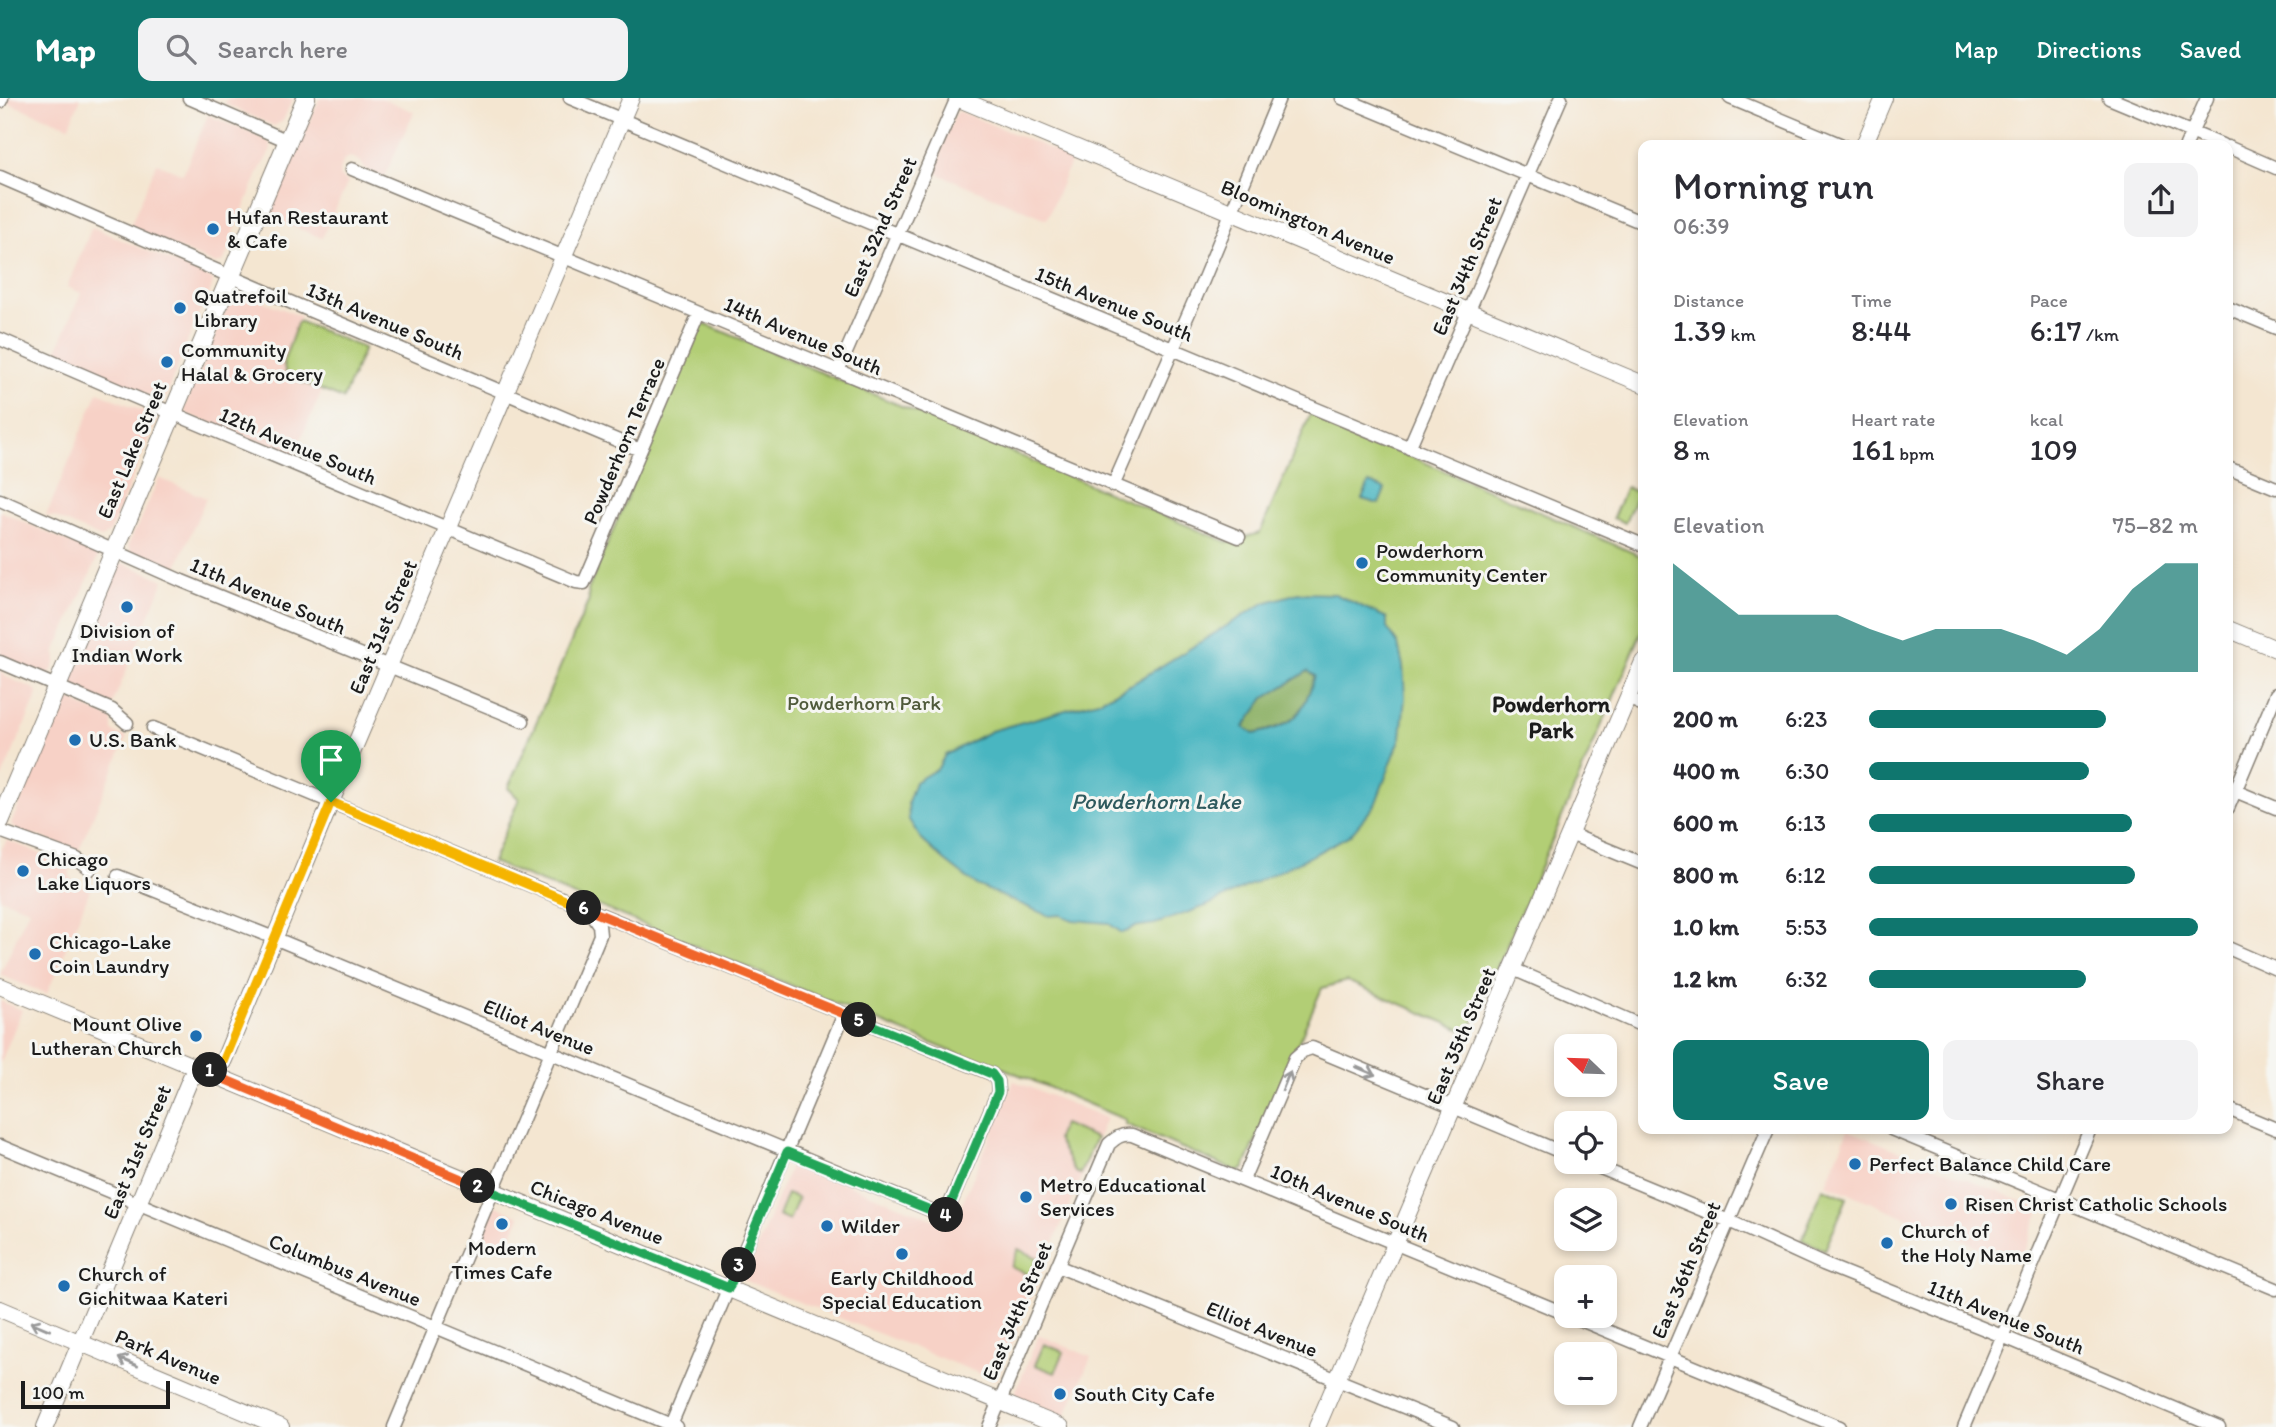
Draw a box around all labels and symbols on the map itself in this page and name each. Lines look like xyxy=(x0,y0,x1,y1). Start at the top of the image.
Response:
street label: East 32nd Street xyxy=(837,153,922,301)
street label: Bloomington Avenue xyxy=(1217,174,1399,270)
street label: East 34th Street xyxy=(1426,193,1507,339)
place label: Hufan Restaurant & Cafe xyxy=(227,204,389,253)
marker: Hufan Restaurant & Cafe xyxy=(205,221,221,237)
street label: 15th Avenue South xyxy=(1032,260,1197,347)
street label: 13th Avenue South xyxy=(303,276,468,365)
place label: Quatrefoil Library xyxy=(194,283,287,332)
street label: 14th Avenue South xyxy=(720,291,886,380)
marker: Quatrefoil Library xyxy=(172,300,188,316)
place label: Community Halal & Grocery xyxy=(181,337,323,386)
marker: Community Halal & Grocery xyxy=(159,354,175,370)
street label: Powderhorn Terrace xyxy=(577,354,670,528)
street label: East Lake Street xyxy=(91,377,172,522)
street label: 12th Avenue South xyxy=(216,401,381,490)
place label: Powderhorn Community Center xyxy=(1376,538,1547,587)
street label: 11th Avenue South xyxy=(187,551,350,640)
marker: Powderhorn Community Center xyxy=(1354,555,1370,571)
street label: East 31st Street xyxy=(343,556,422,698)
marker: Division of Indian Work xyxy=(119,599,135,615)
place label: Division of Indian Work xyxy=(72,618,183,667)
park label: Powderhorn Park xyxy=(787,690,941,715)
district label: Powderhorn Park xyxy=(1492,690,1611,744)
place label: U.S. Bank xyxy=(89,727,177,752)
pin xyxy=(301,730,361,802)
marker: U.S. Bank xyxy=(67,732,83,748)
water label: Powderhorn Lake xyxy=(1071,787,1242,815)
place label: Chicago Lake Liquors xyxy=(37,846,151,895)
marker: Chicago Lake Liquors xyxy=(15,863,31,879)
pin: 6 xyxy=(566,890,602,926)
place label: Chicago-Lake Coin Laundry xyxy=(49,929,171,978)
marker: Chicago-Lake Coin Laundry xyxy=(27,946,43,962)
street label: East 35th Street xyxy=(1420,963,1501,1108)
street label: Elliot Avenue xyxy=(480,993,599,1060)
pin: 5 xyxy=(842,1002,876,1038)
place label: Mount Olive Lutheran Church xyxy=(31,1011,182,1060)
marker: Mount Olive Lutheran Church xyxy=(188,1028,204,1044)
north arrow xyxy=(1554,1034,1617,1097)
pin: 1 xyxy=(192,1052,228,1088)
one-way arrow xyxy=(1355,1065,1377,1078)
one-way arrow xyxy=(1280,1071,1293,1092)
street label: East 31st Street xyxy=(97,1081,176,1223)
place label: Perfect Balance Child Care xyxy=(1869,1151,2111,1176)
marker: Perfect Balance Child Care xyxy=(1847,1156,1863,1172)
street label: 10th Avenue South xyxy=(1267,1158,1434,1247)
pin: 2 xyxy=(461,1168,496,1204)
place label: Metro Educational Services xyxy=(1040,1172,1206,1221)
street label: Chicago Avenue xyxy=(527,1173,668,1250)
marker: Metro Educational Services xyxy=(1018,1189,1034,1205)
place label: Risen Christ Catholic Schools xyxy=(1965,1191,2227,1216)
marker: Risen Christ Catholic Schools xyxy=(1943,1196,1959,1212)
street label: East 36th Street xyxy=(1645,1197,1726,1342)
pin: 4 xyxy=(928,1198,964,1232)
place label: Wilder xyxy=(841,1213,900,1238)
marker: Modern Times Cafe xyxy=(494,1216,510,1232)
marker: Wilder xyxy=(819,1218,835,1234)
place label: Church of the Holy Name xyxy=(1901,1218,2032,1267)
street label: Columbus Avenue xyxy=(265,1228,425,1311)
place label: Modern Times Cafe xyxy=(451,1235,553,1284)
marker: Church of the Holy Name xyxy=(1879,1235,1895,1251)
street label: East 34th Street xyxy=(976,1238,1057,1384)
marker: Early Childhood Special Education xyxy=(894,1246,910,1262)
pin: 3 xyxy=(722,1248,756,1282)
place label: Church of Gichitwaa Kateri xyxy=(78,1261,228,1310)
place label: Early Childhood Special Education xyxy=(822,1265,982,1314)
street label: 11th Avenue South xyxy=(1924,1274,2088,1359)
marker: Church of Gichitwaa Kateri xyxy=(56,1278,72,1294)
street label: Elliot Avenue xyxy=(1203,1295,1322,1362)
one-way arrow xyxy=(30,1319,51,1332)
street label: Park Avenue xyxy=(111,1323,225,1390)
one-way arrow xyxy=(118,1355,139,1368)
scale bar xyxy=(21,1378,170,1410)
place label: South City Cafe xyxy=(1074,1381,1215,1406)
marker: South City Cafe xyxy=(1052,1386,1068,1402)

